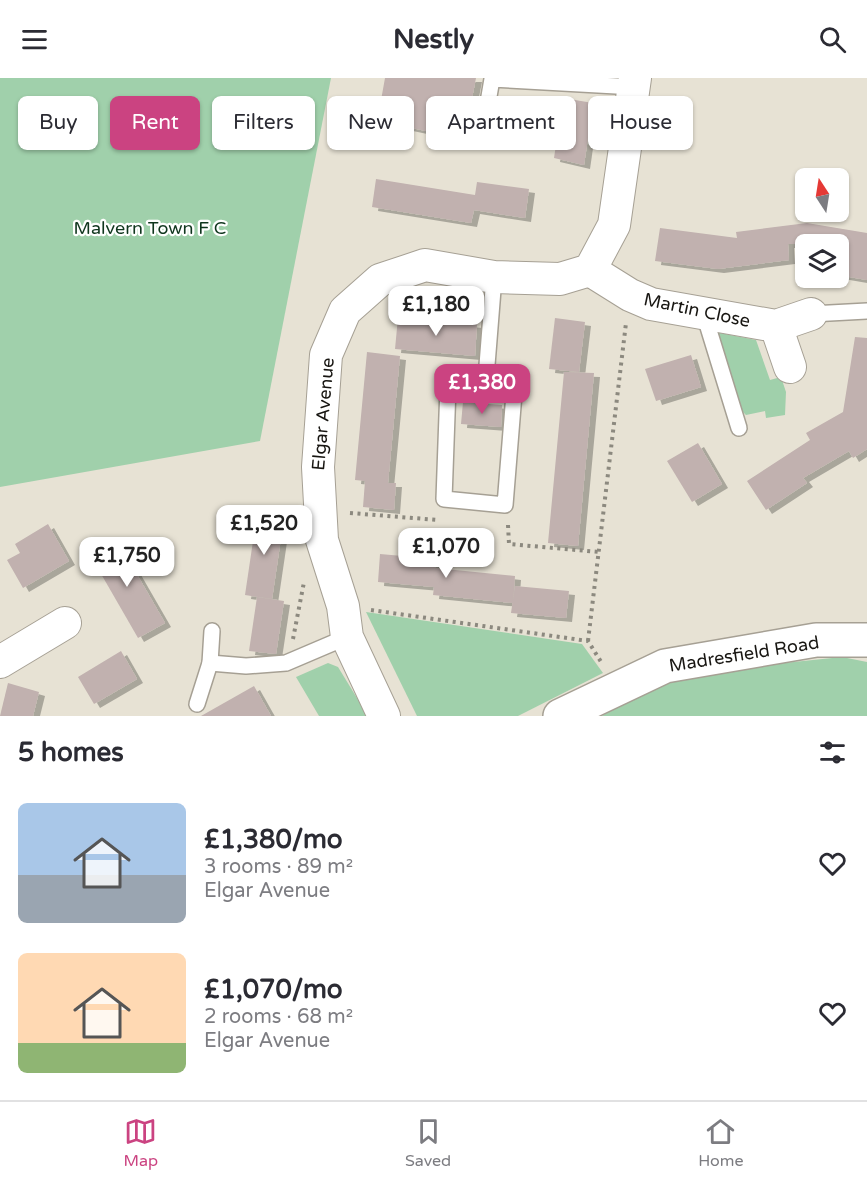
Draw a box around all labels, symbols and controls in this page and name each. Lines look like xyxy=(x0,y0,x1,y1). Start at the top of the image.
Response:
icon: menu xyxy=(18,23,51,56)
text: Nestly xyxy=(393,23,474,56)
icon: search xyxy=(816,23,849,56)
chip: Buy xyxy=(18,96,98,150)
chip: Rent xyxy=(110,96,200,150)
chip: Filters xyxy=(212,96,315,150)
chip: New xyxy=(327,96,414,150)
chip: Apartment xyxy=(426,96,576,150)
chip: House xyxy=(588,96,693,150)
north arrow xyxy=(795,168,849,222)
map controls xyxy=(795,168,849,288)
park label: Malvern Town F C xyxy=(74,217,226,239)
button: layers xyxy=(795,234,849,288)
pin: £1,180 xyxy=(387,286,485,337)
street label: Martin Close xyxy=(642,288,752,332)
text: £1,180 xyxy=(402,293,470,317)
street label: Elgar Avenue xyxy=(307,357,339,471)
pin: £1,380 xyxy=(433,364,531,415)
text: £1,380 xyxy=(448,371,516,395)
pin: £1,520 xyxy=(215,505,313,556)
text: £1,520 xyxy=(230,512,298,536)
pin: £1,070 xyxy=(397,528,495,579)
text: £1,070 xyxy=(412,535,480,559)
pin: £1,750 xyxy=(78,537,176,588)
text: £1,750 xyxy=(93,544,161,568)
street label: Madresfield Road xyxy=(667,631,821,677)
icon: filters xyxy=(816,736,849,769)
text: 5 homes xyxy=(18,737,124,768)
text: £1,380/mo xyxy=(204,824,343,855)
icon: home xyxy=(66,827,138,899)
icon: heart xyxy=(816,847,849,880)
text: 3 rooms · 89 m² xyxy=(204,855,353,879)
text: Elgar Avenue xyxy=(204,879,330,903)
text: £1,070/mo xyxy=(204,974,343,1005)
icon: home xyxy=(66,977,138,1049)
icon: heart xyxy=(816,997,849,1030)
text: 2 rooms · 68 m² xyxy=(204,1005,353,1029)
text: Elgar Avenue xyxy=(204,1029,330,1053)
tab: Map xyxy=(123,1115,158,1171)
tab: Saved xyxy=(405,1115,451,1171)
tab: Home xyxy=(698,1115,743,1171)

